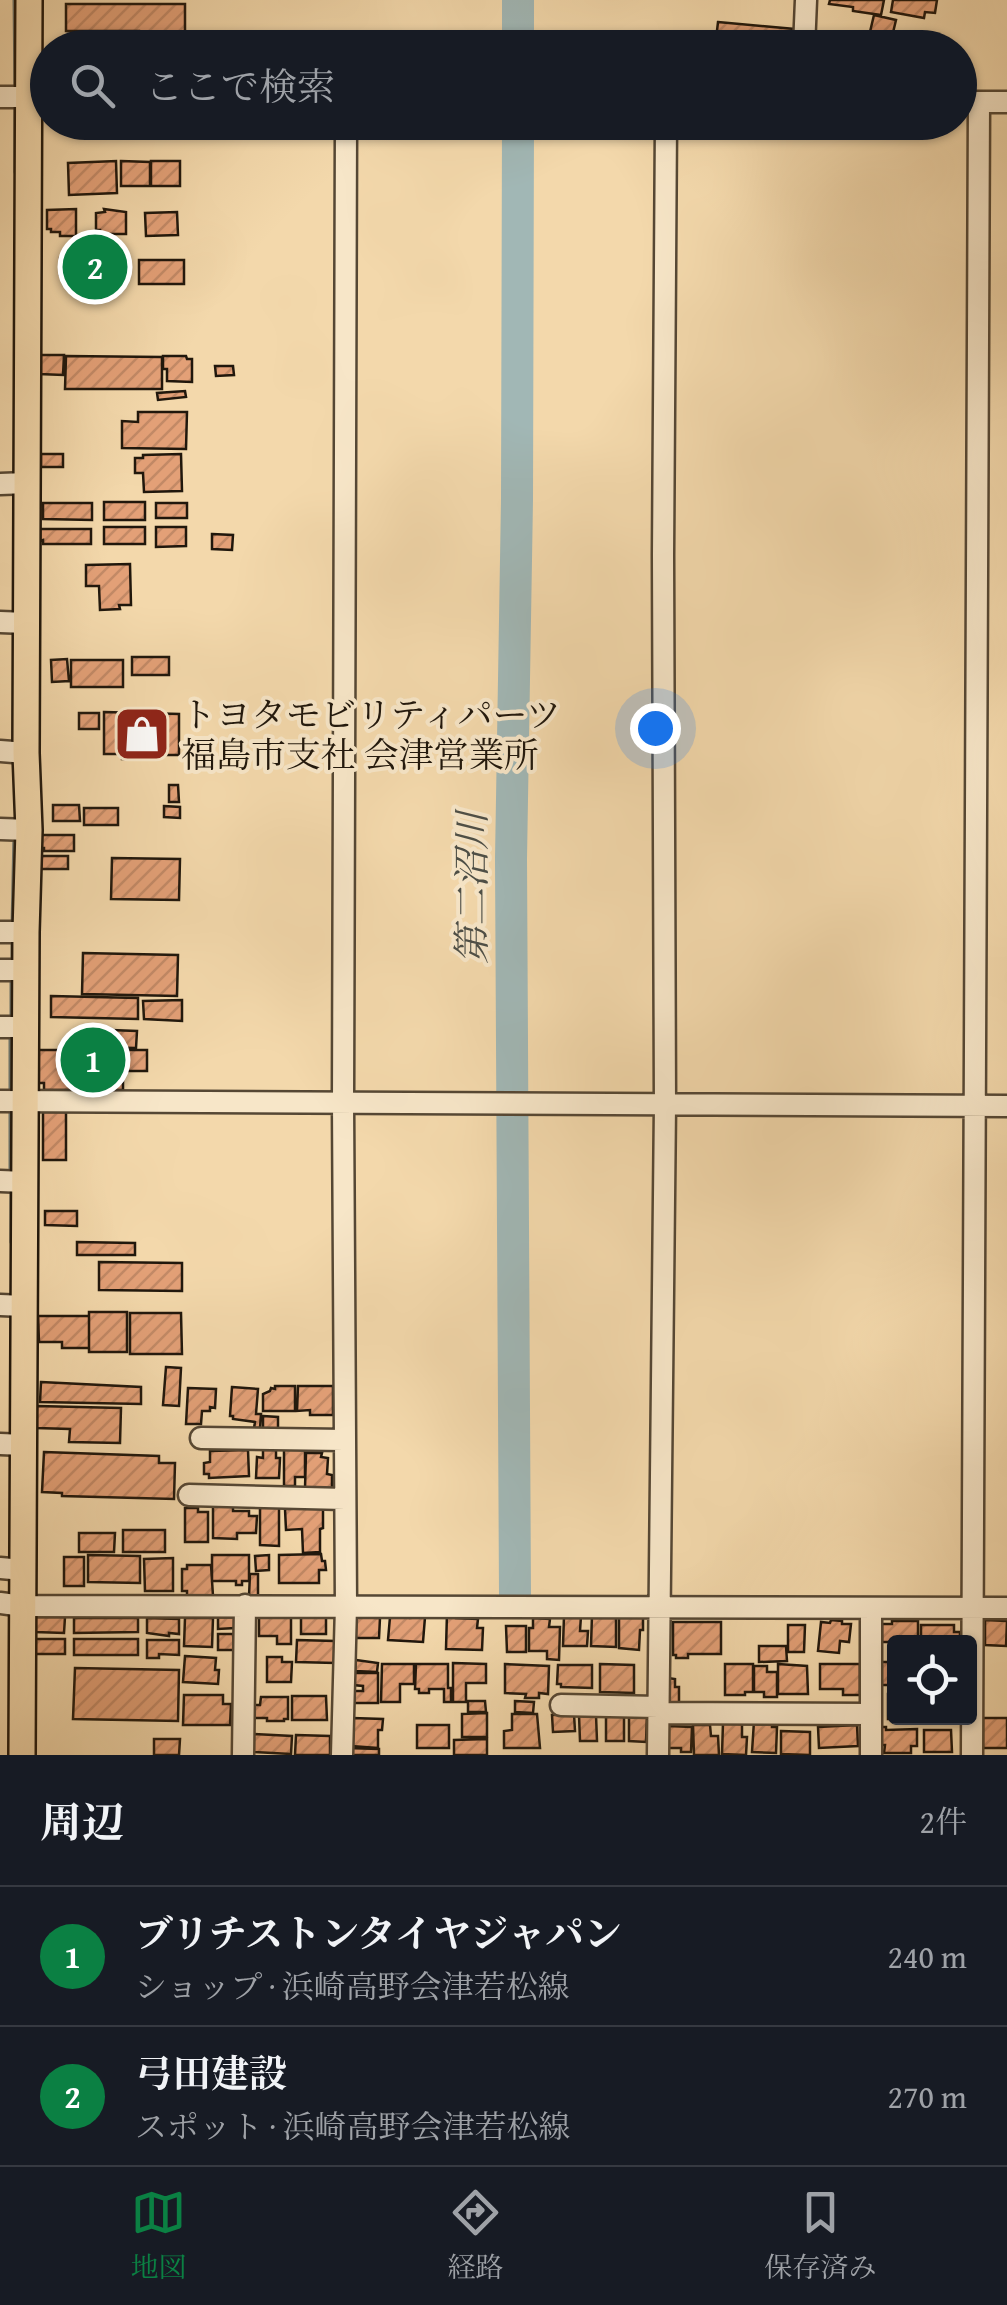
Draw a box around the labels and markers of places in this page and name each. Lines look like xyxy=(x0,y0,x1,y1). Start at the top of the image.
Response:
pin: 2 xyxy=(62,230,128,304)
place label: トヨタモビリティパーツ 福島市支社 会津営業所 xyxy=(181,689,561,780)
shop icon: トヨタモビリティパーツ 福島市支社 会津営業所 xyxy=(112,704,172,764)
pin: 1 xyxy=(61,1022,126,1098)

